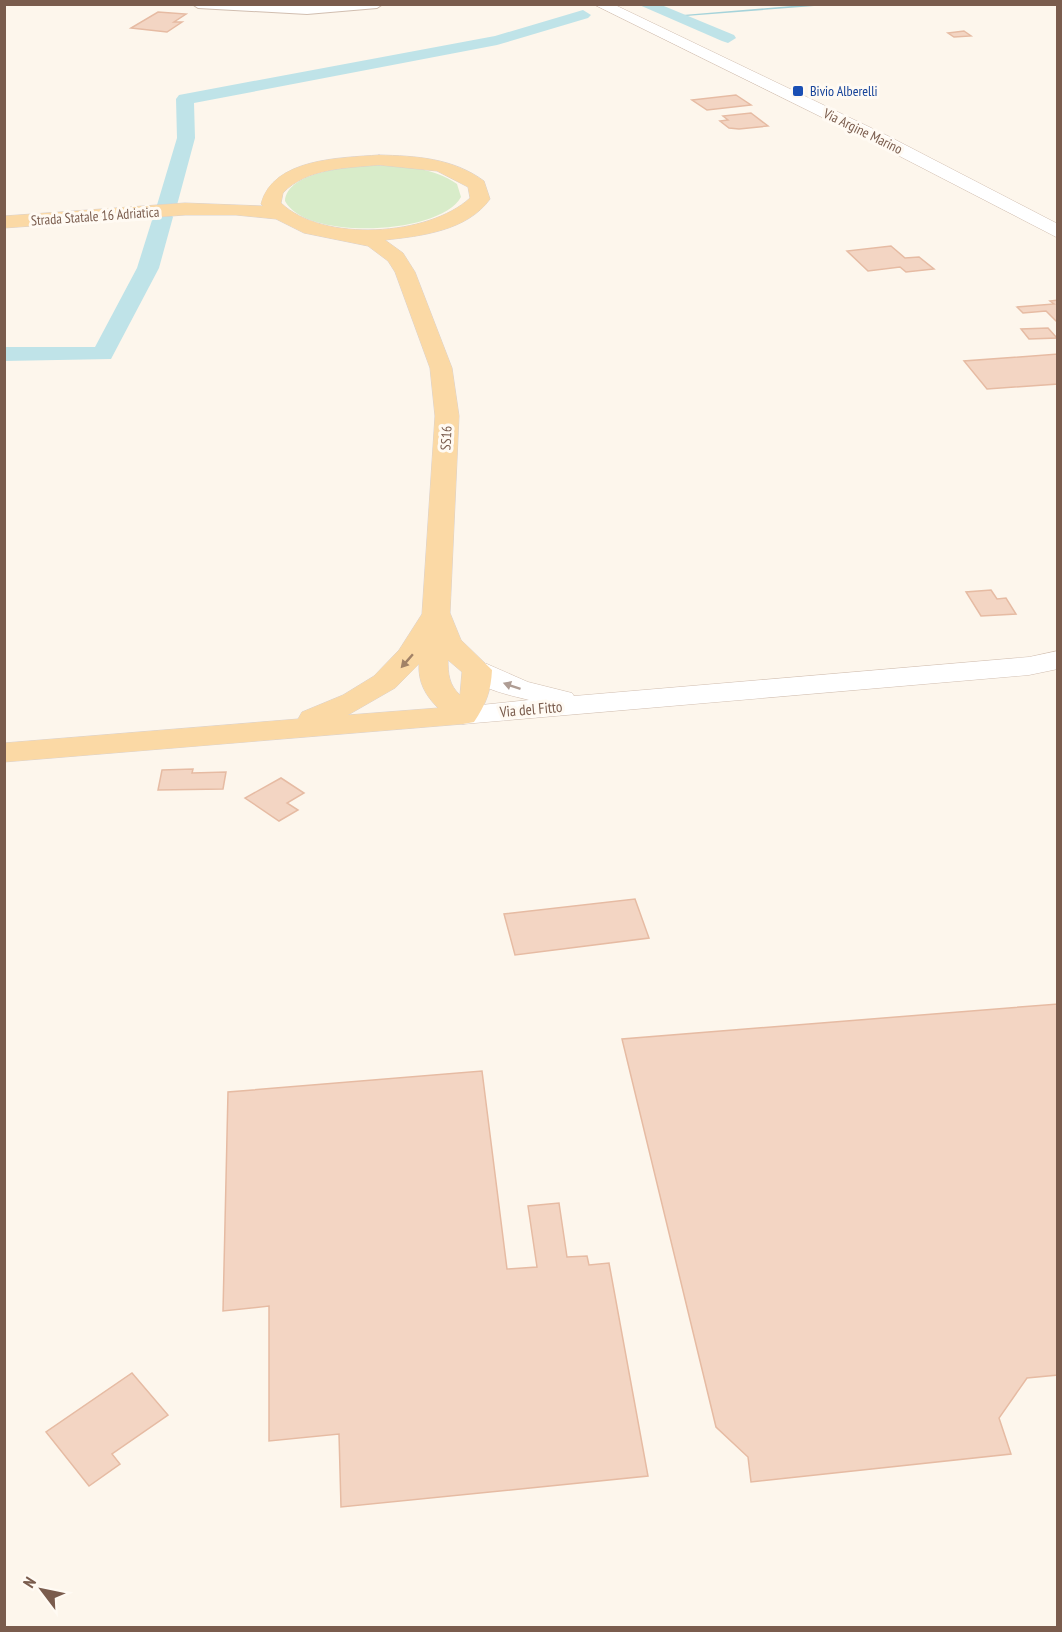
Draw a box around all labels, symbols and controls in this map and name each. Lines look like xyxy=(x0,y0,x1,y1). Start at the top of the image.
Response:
place label: Bivio Alberelli xyxy=(810,82,878,100)
marker: Bivio Alberelli xyxy=(791,84,805,98)
street label: Via Argine Marino xyxy=(820,104,905,158)
street label: Strada Statale 16 Adriatica xyxy=(30,203,160,229)
street label: SS16 xyxy=(436,425,456,451)
one-way arrow xyxy=(401,653,414,668)
one-way arrow xyxy=(503,680,521,690)
street label: Via del Fitto xyxy=(498,697,563,721)
north arrow xyxy=(12,1560,72,1620)
text: N xyxy=(19,1573,40,1591)

